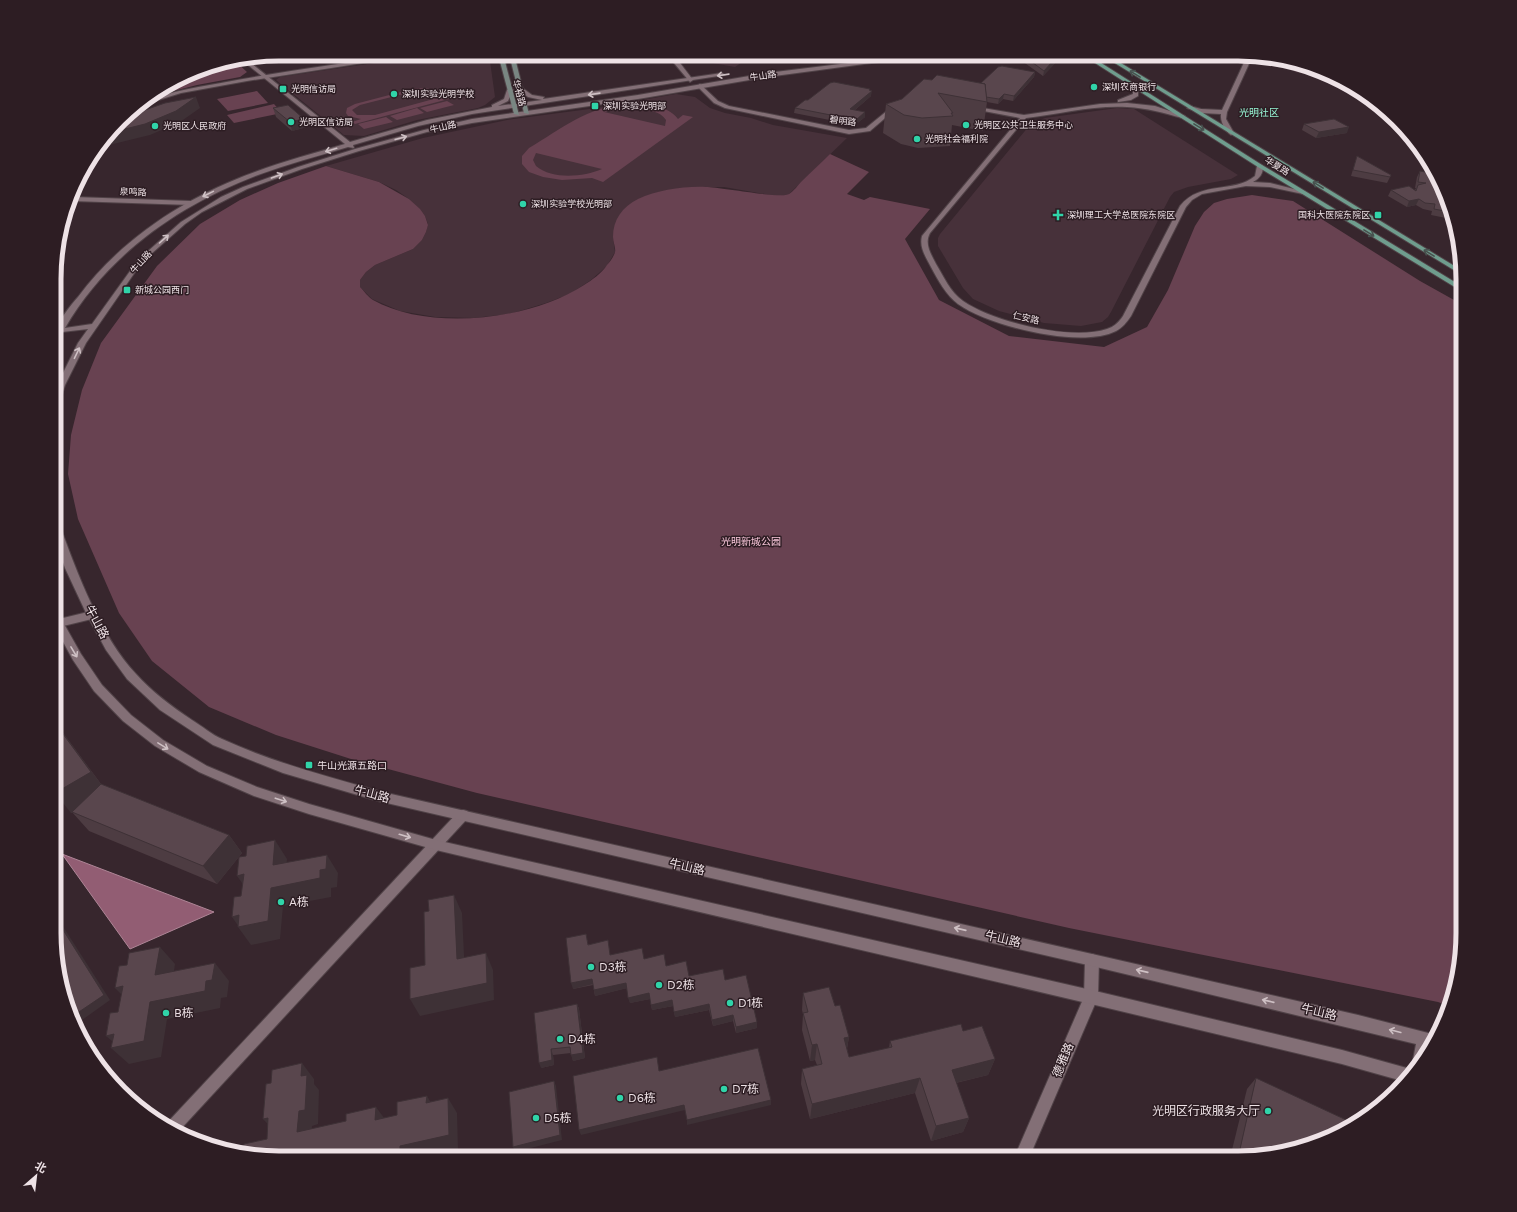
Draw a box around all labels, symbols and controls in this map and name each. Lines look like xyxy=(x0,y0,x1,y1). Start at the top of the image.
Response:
street label: 牛山路 xyxy=(749,69,777,83)
one-way arrow xyxy=(1129,70,1141,78)
one-way arrow xyxy=(717,71,730,79)
street label: 华裕路 xyxy=(510,78,528,107)
marker: 深圳农商银行 xyxy=(1089,82,1099,92)
place label: 深圳农商银行 xyxy=(1102,82,1156,92)
marker: 光明信访局 xyxy=(278,84,288,94)
place label: 光明信访局 xyxy=(291,84,336,94)
place label: 深圳实验光明学校 xyxy=(402,88,475,99)
marker: 深圳实验光明学校 xyxy=(389,89,399,99)
one-way arrow xyxy=(588,90,601,98)
marker: 深圳实验光明部 xyxy=(590,101,600,111)
place label: 深圳实验光明部 xyxy=(603,101,666,111)
district label: 光明社区 xyxy=(1239,107,1279,118)
street label: 碧明路 xyxy=(829,114,857,128)
marker: 光明区信访局 xyxy=(286,117,296,127)
place label: 光明区信访局 xyxy=(299,117,353,127)
street label: 牛山路 xyxy=(429,119,457,135)
marker: 光明区公共卫生服务中心 xyxy=(961,120,971,130)
place label: 光明区公共卫生服务中心 xyxy=(974,120,1073,130)
marker: 光明区人民政府 xyxy=(150,121,160,131)
place label: 光明区人民政府 xyxy=(163,121,226,131)
one-way arrow xyxy=(1193,124,1205,132)
one-way arrow xyxy=(394,134,407,141)
marker: 光明社会福利院 xyxy=(912,134,922,144)
place label: 光明社会福利院 xyxy=(925,134,988,144)
one-way arrow xyxy=(324,147,337,154)
street label: 华夏路 xyxy=(1263,154,1292,177)
one-way arrow xyxy=(270,172,283,179)
one-way arrow xyxy=(1312,181,1324,189)
street label: 泉鸣路 xyxy=(119,187,147,197)
one-way arrow xyxy=(203,191,215,198)
place label: 深圳实验学校光明部 xyxy=(531,198,612,209)
marker: 深圳实验学校光明部 xyxy=(518,199,528,209)
marker: 深圳理工大学总医院东院区 xyxy=(1052,209,1064,221)
place label: 深圳理工大学总医院东院区 xyxy=(1067,210,1175,220)
place label: 国科大医院东院区 xyxy=(1298,210,1370,220)
marker: 国科大医院东院区 xyxy=(1373,210,1383,220)
one-way arrow xyxy=(1363,229,1375,237)
one-way arrow xyxy=(159,234,169,244)
street label: 牛山路 xyxy=(128,249,154,275)
one-way arrow xyxy=(1424,249,1435,257)
marker: 新城公园西门 xyxy=(122,285,132,295)
place label: 新城公园西门 xyxy=(135,285,189,295)
street label: 仁安路 xyxy=(1012,310,1040,326)
one-way arrow xyxy=(74,347,81,359)
park label: 光明新城公园 xyxy=(721,536,781,547)
street label: 牛山路 xyxy=(82,603,112,641)
one-way arrow xyxy=(71,646,79,658)
one-way arrow xyxy=(157,742,169,750)
marker: 牛山光源五路口 xyxy=(304,760,314,770)
place label: 牛山光源五路口 xyxy=(317,760,387,771)
street label: 牛山路 xyxy=(353,783,391,805)
one-way arrow xyxy=(274,797,287,804)
one-way arrow xyxy=(399,833,412,841)
street label: 牛山路 xyxy=(668,856,706,878)
place label: A栋 xyxy=(289,895,309,909)
marker: A栋 xyxy=(276,897,286,907)
one-way arrow xyxy=(954,925,967,933)
street label: 牛山路 xyxy=(984,928,1022,950)
place label: D3栋 xyxy=(599,960,627,974)
marker: D3栋 xyxy=(586,962,596,972)
one-way arrow xyxy=(1135,967,1148,975)
place label: D2栋 xyxy=(667,978,695,992)
marker: D2栋 xyxy=(654,980,664,990)
place label: D1栋 xyxy=(738,996,763,1010)
one-way arrow xyxy=(1262,996,1275,1004)
marker: D1栋 xyxy=(725,998,735,1008)
street label: 牛山路 xyxy=(1300,1001,1338,1023)
place label: B栋 xyxy=(174,1006,194,1020)
marker: B栋 xyxy=(161,1008,171,1018)
one-way arrow xyxy=(1388,1027,1401,1034)
place label: D4栋 xyxy=(568,1032,596,1046)
marker: D4栋 xyxy=(555,1034,565,1044)
street label: 德雅路 xyxy=(1050,1041,1076,1079)
place label: D7栋 xyxy=(732,1082,759,1096)
marker: D7栋 xyxy=(719,1084,729,1094)
place label: D6栋 xyxy=(628,1091,656,1105)
marker: D6栋 xyxy=(615,1093,625,1103)
place label: 光明区行政服务大厅 xyxy=(1152,1104,1260,1118)
marker: 光明区行政服务大厅 xyxy=(1263,1106,1273,1116)
place label: D5栋 xyxy=(544,1111,572,1125)
marker: D5栋 xyxy=(531,1113,541,1123)
north arrow xyxy=(16,1156,56,1196)
text: 北 xyxy=(33,1159,48,1176)

